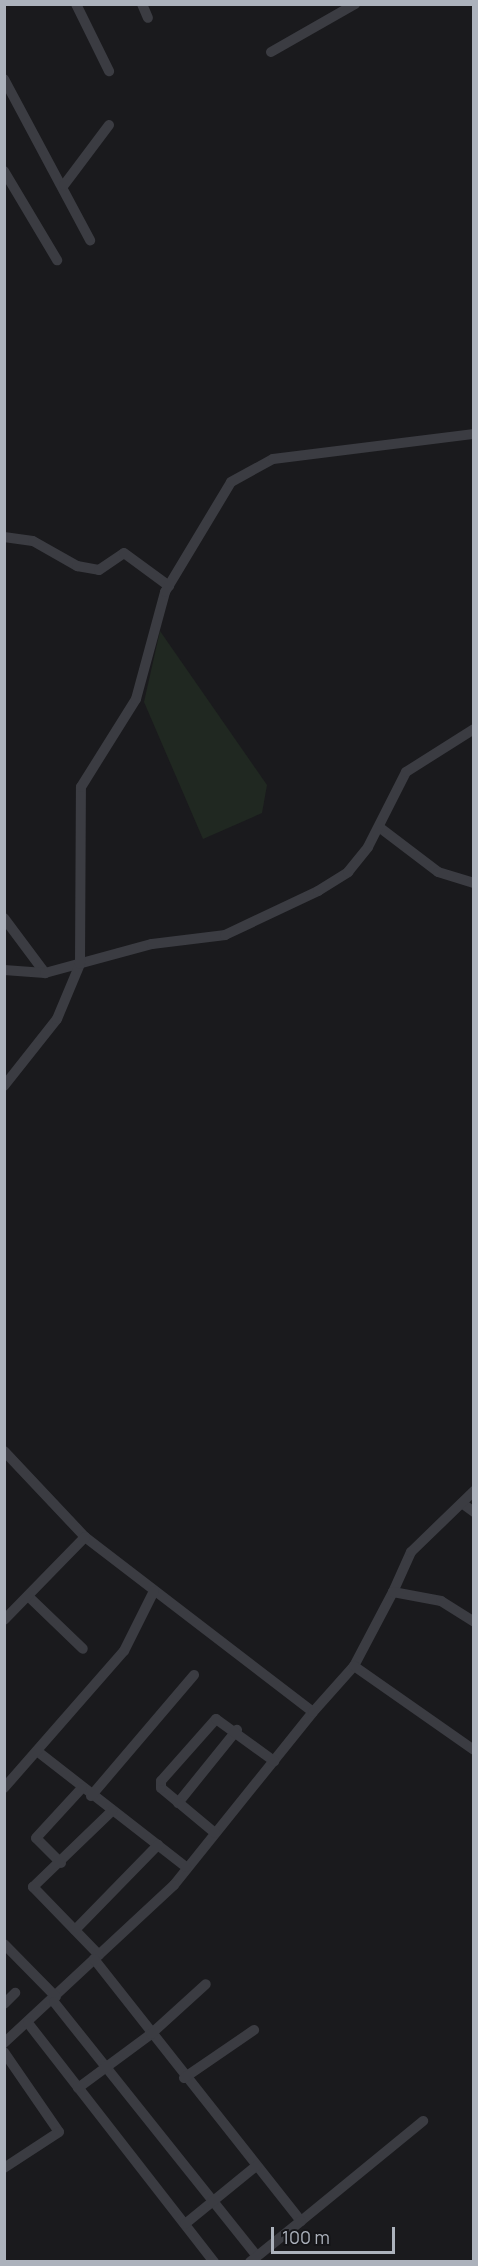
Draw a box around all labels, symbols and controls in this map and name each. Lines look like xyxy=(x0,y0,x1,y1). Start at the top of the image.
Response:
scale bar xyxy=(274,2215,398,2253)
text: 100 m xyxy=(282,2225,330,2249)

